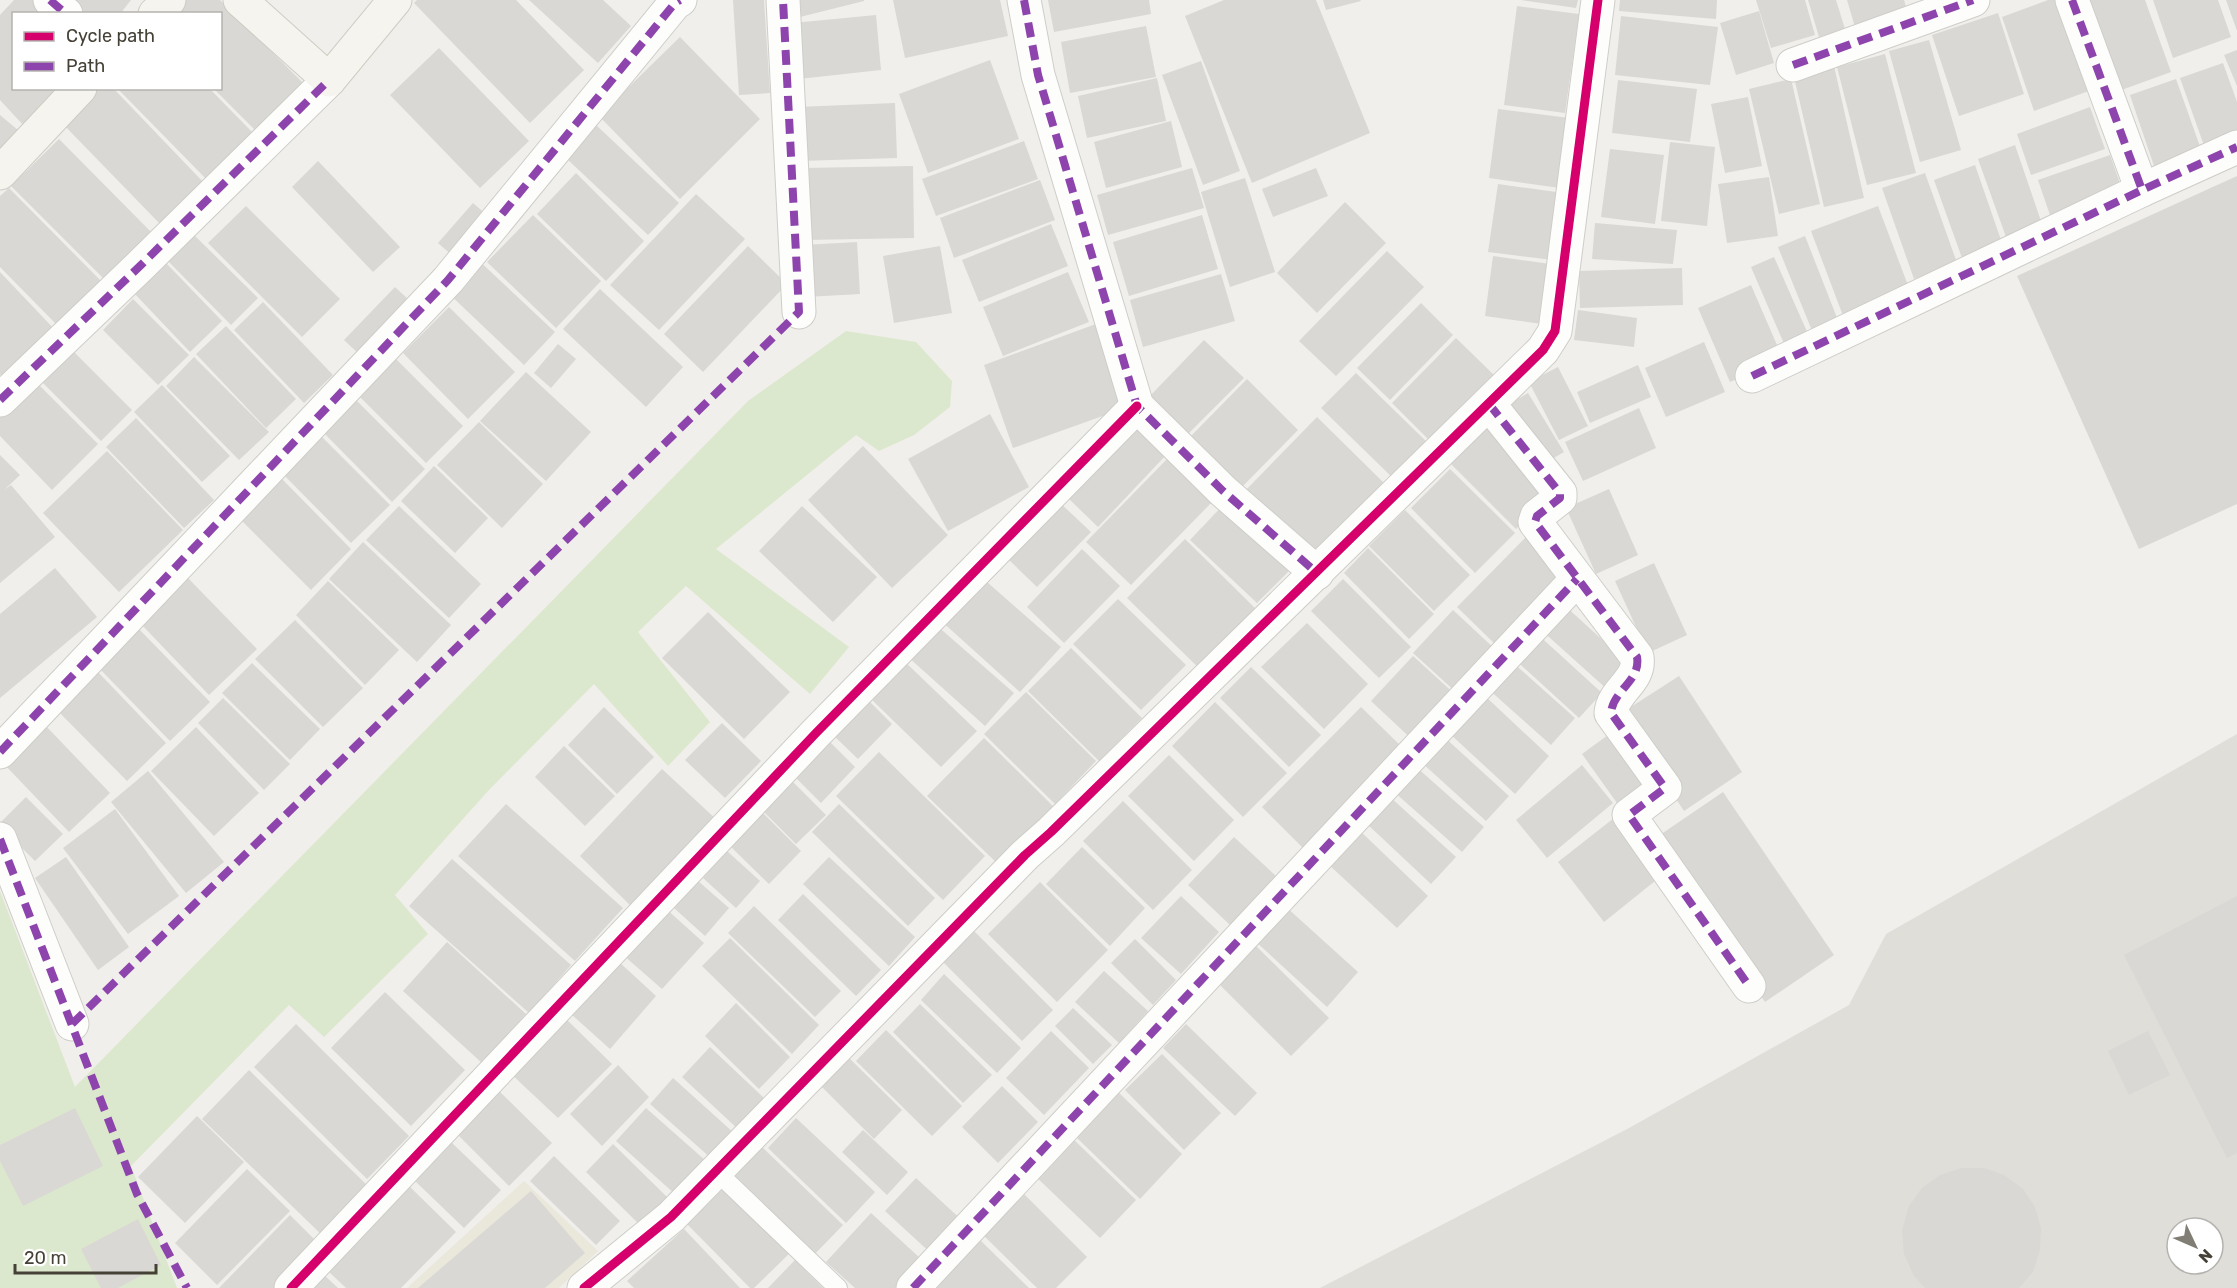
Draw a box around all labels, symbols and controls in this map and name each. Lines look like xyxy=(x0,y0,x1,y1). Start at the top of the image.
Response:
legend xyxy=(12,12,222,90)
text: Cycle path xyxy=(66,25,155,47)
text: Path xyxy=(66,55,105,77)
north arrow xyxy=(2165,1216,2225,1276)
scale bar xyxy=(15,1237,156,1275)
text: N xyxy=(2195,1245,2216,1267)
text: 20 m xyxy=(24,1247,66,1269)

